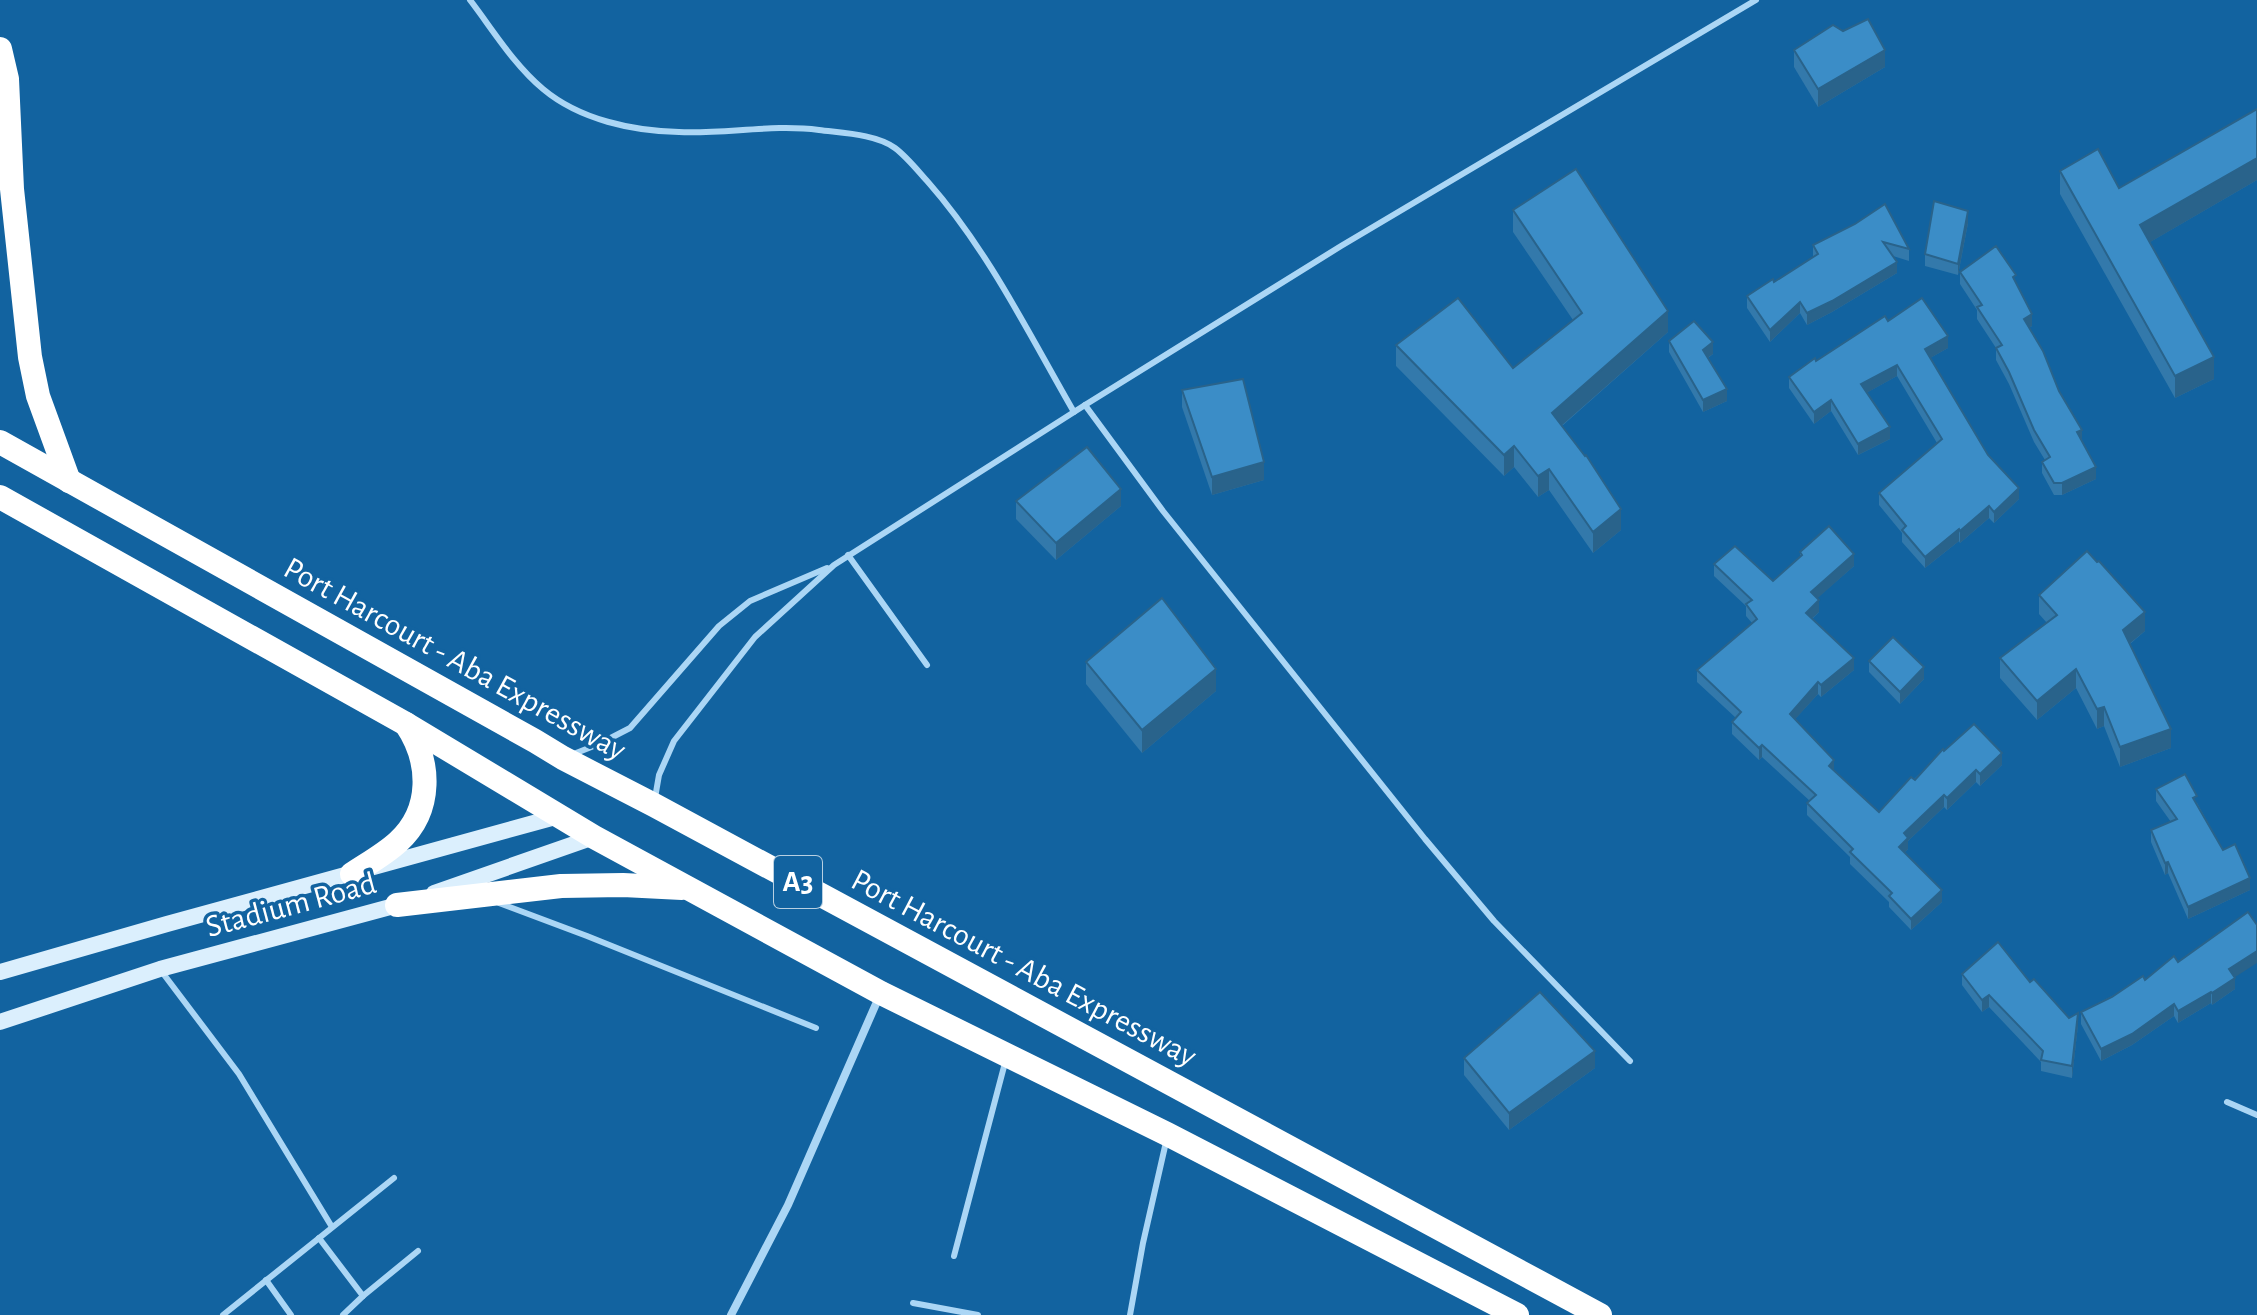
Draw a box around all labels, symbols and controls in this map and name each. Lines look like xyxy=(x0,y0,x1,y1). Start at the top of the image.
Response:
street label: Port Harcourt - Aba Expressway xyxy=(279,552,632,767)
road number: A3 xyxy=(774,856,822,908)
street label: Port Harcourt - Aba Expressway xyxy=(846,863,1202,1073)
street label: Stadium Road xyxy=(202,867,380,943)

